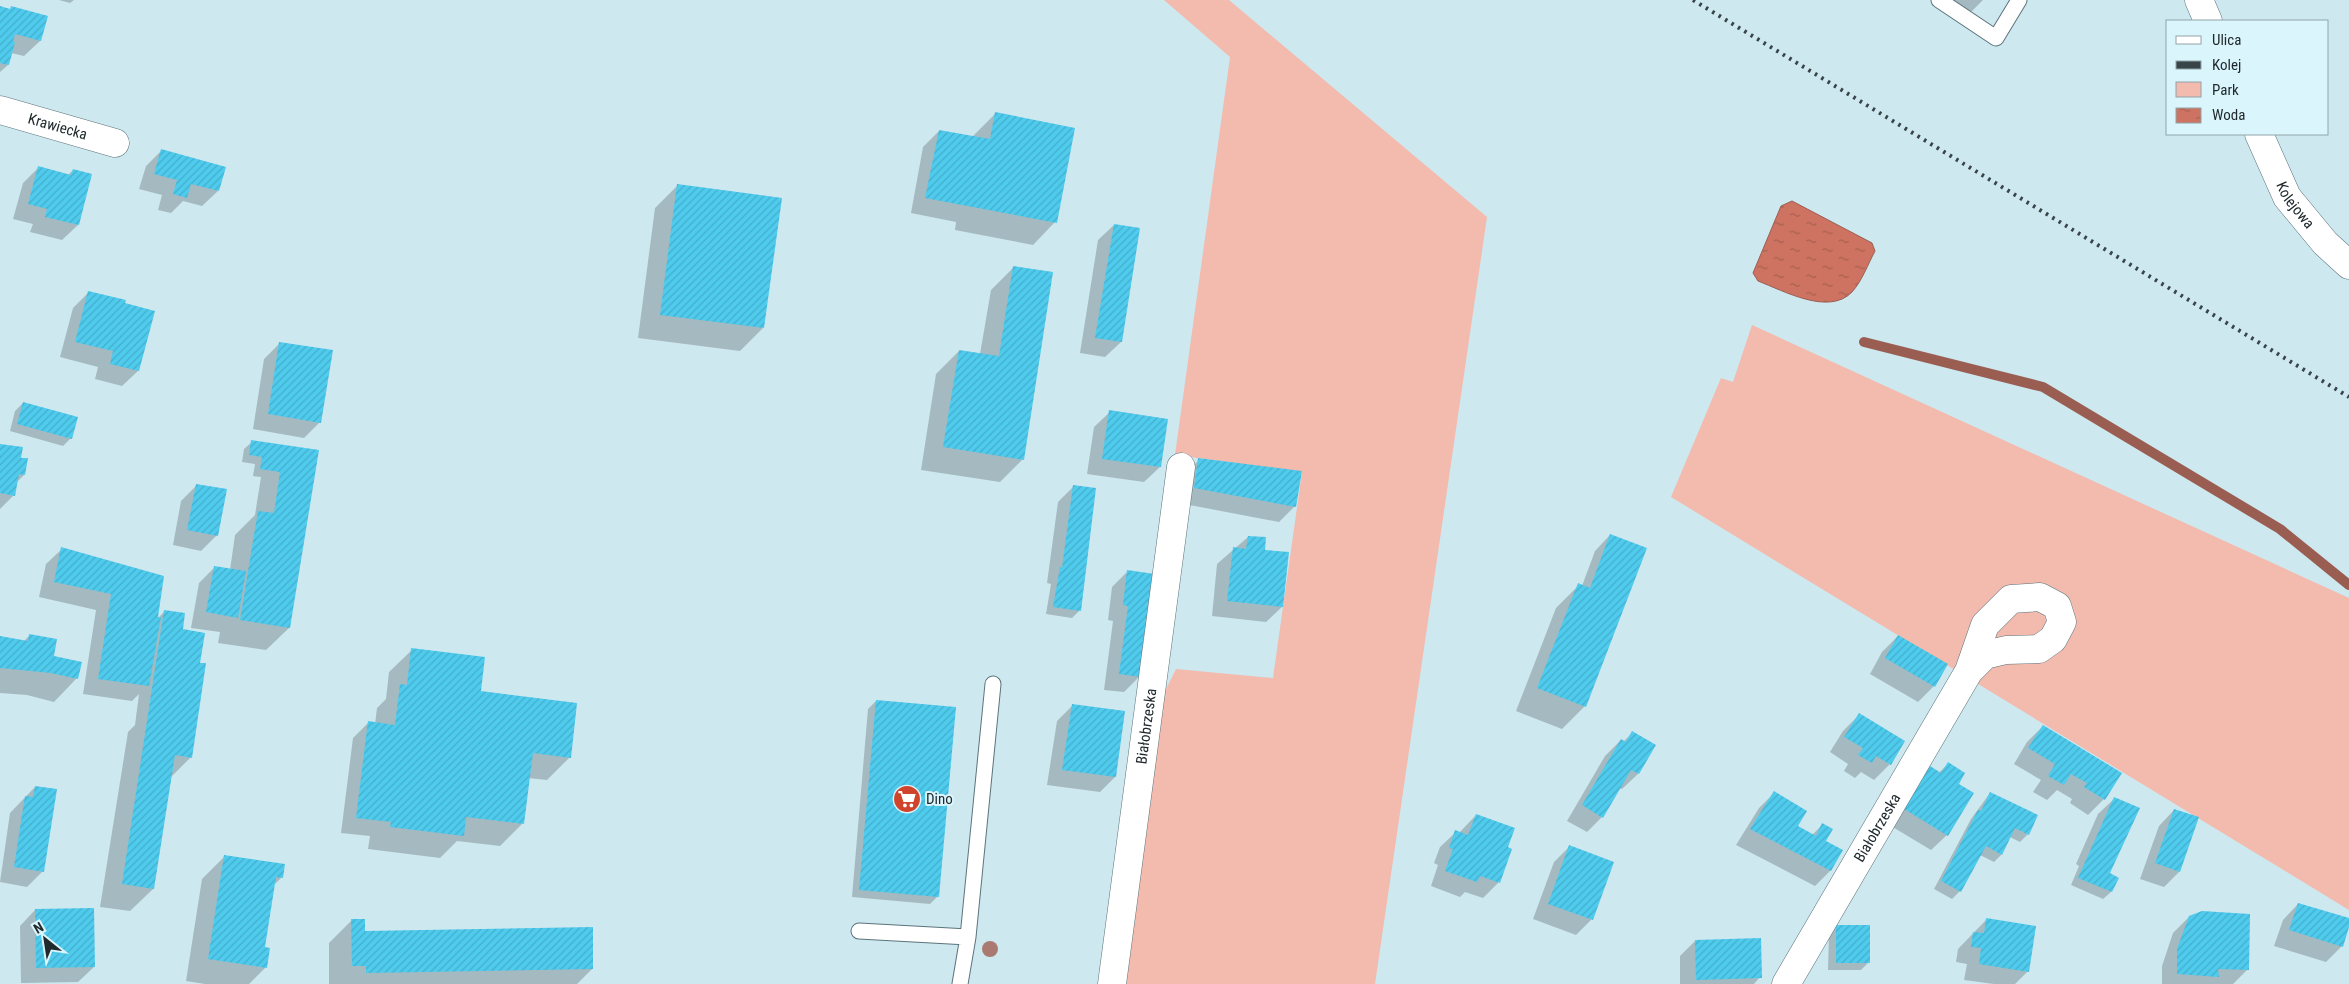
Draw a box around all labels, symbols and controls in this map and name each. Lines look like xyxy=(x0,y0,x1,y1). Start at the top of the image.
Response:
legend xyxy=(2166,20,2329,135)
text: Ulica xyxy=(2212,31,2241,49)
text: Kolej xyxy=(2212,56,2241,74)
text: Park xyxy=(2212,81,2239,99)
text: Woda xyxy=(2212,106,2245,124)
street label: Krawiecka xyxy=(26,110,89,144)
street label: Kolejowa xyxy=(2272,179,2318,232)
street label: Białobrzeska xyxy=(1132,687,1160,765)
supermarket icon: Dino xyxy=(892,784,922,814)
place label: Dino xyxy=(926,790,953,808)
street label: Białobrzeska xyxy=(1850,790,1904,865)
north arrow xyxy=(20,914,70,964)
text: N xyxy=(31,919,46,937)

